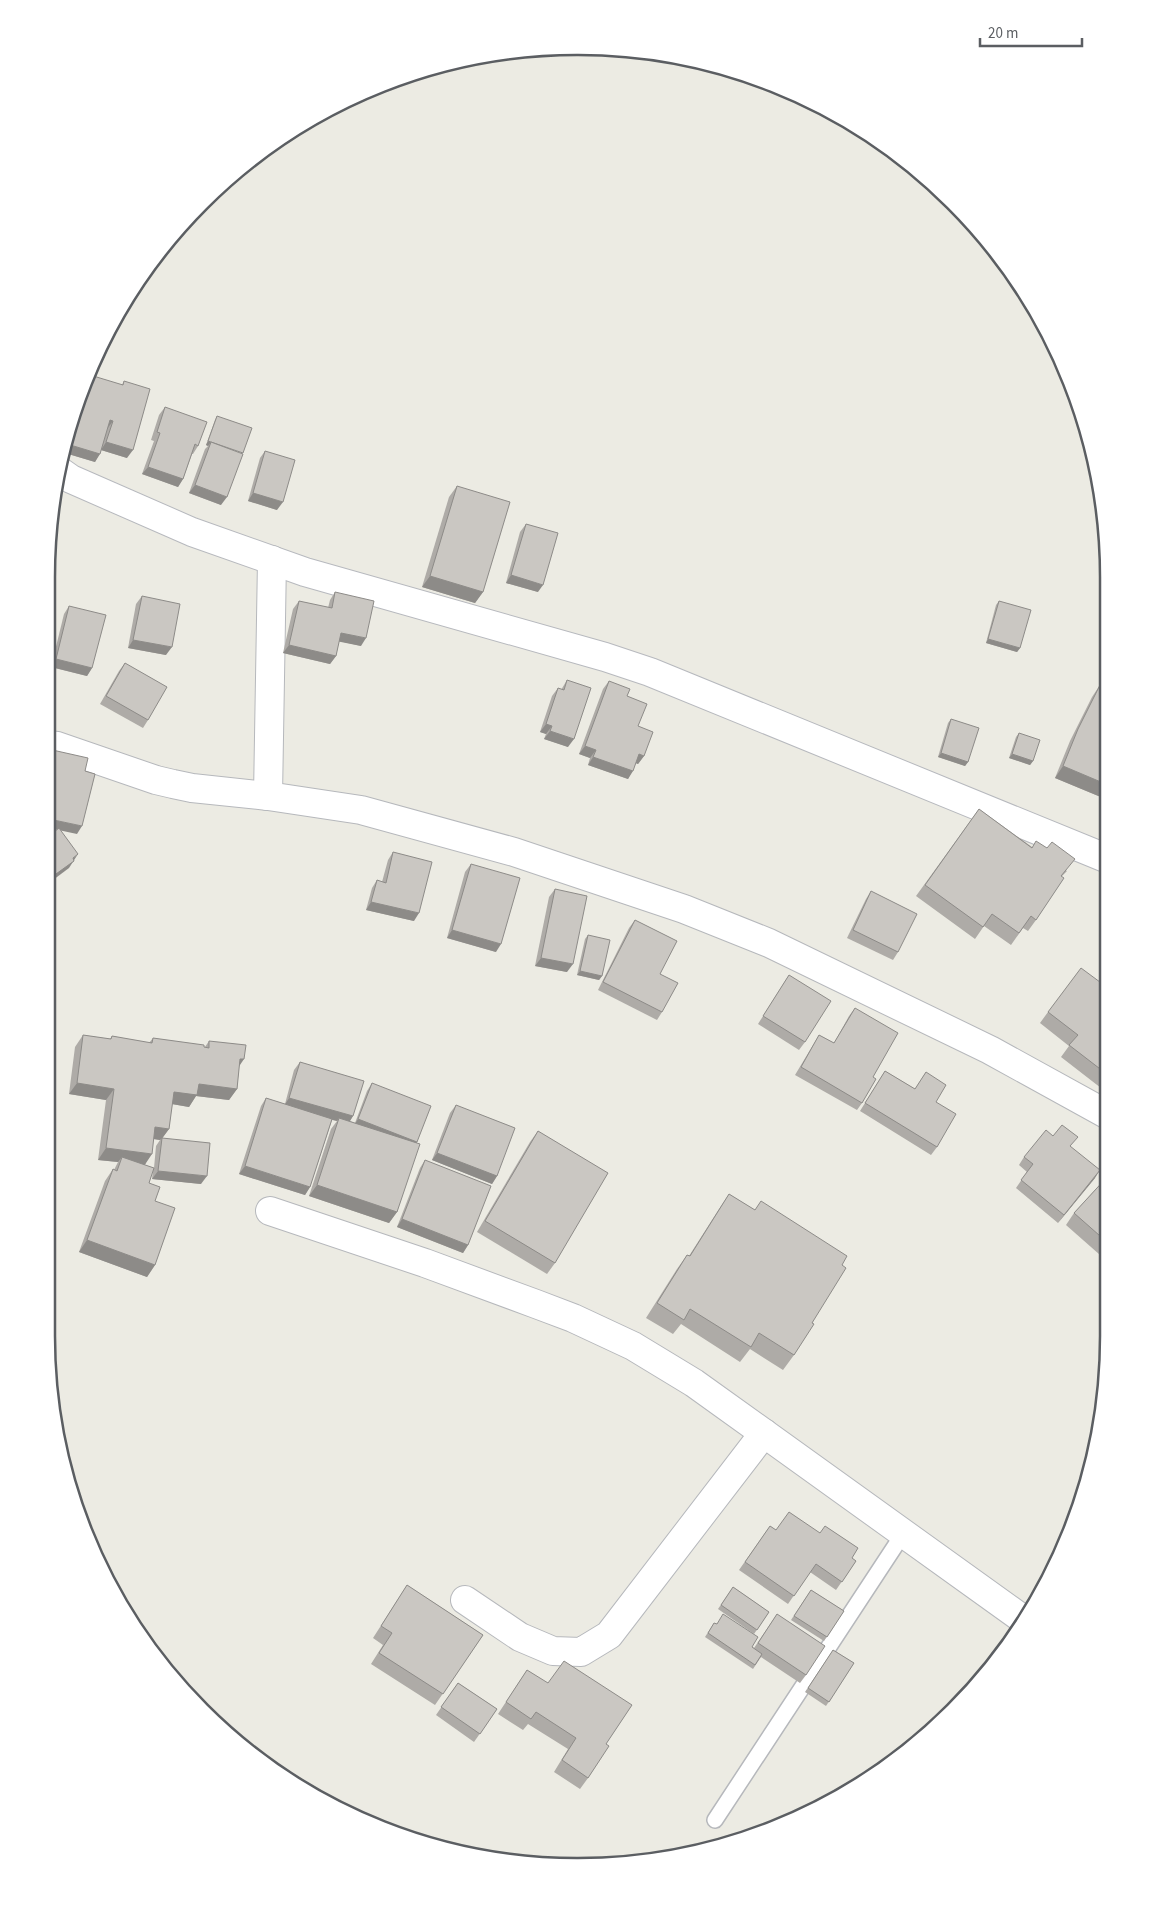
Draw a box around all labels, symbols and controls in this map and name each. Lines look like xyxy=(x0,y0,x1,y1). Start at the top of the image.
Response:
scale bar xyxy=(980,15,1082,47)
text: 20 m xyxy=(988,23,1018,44)

